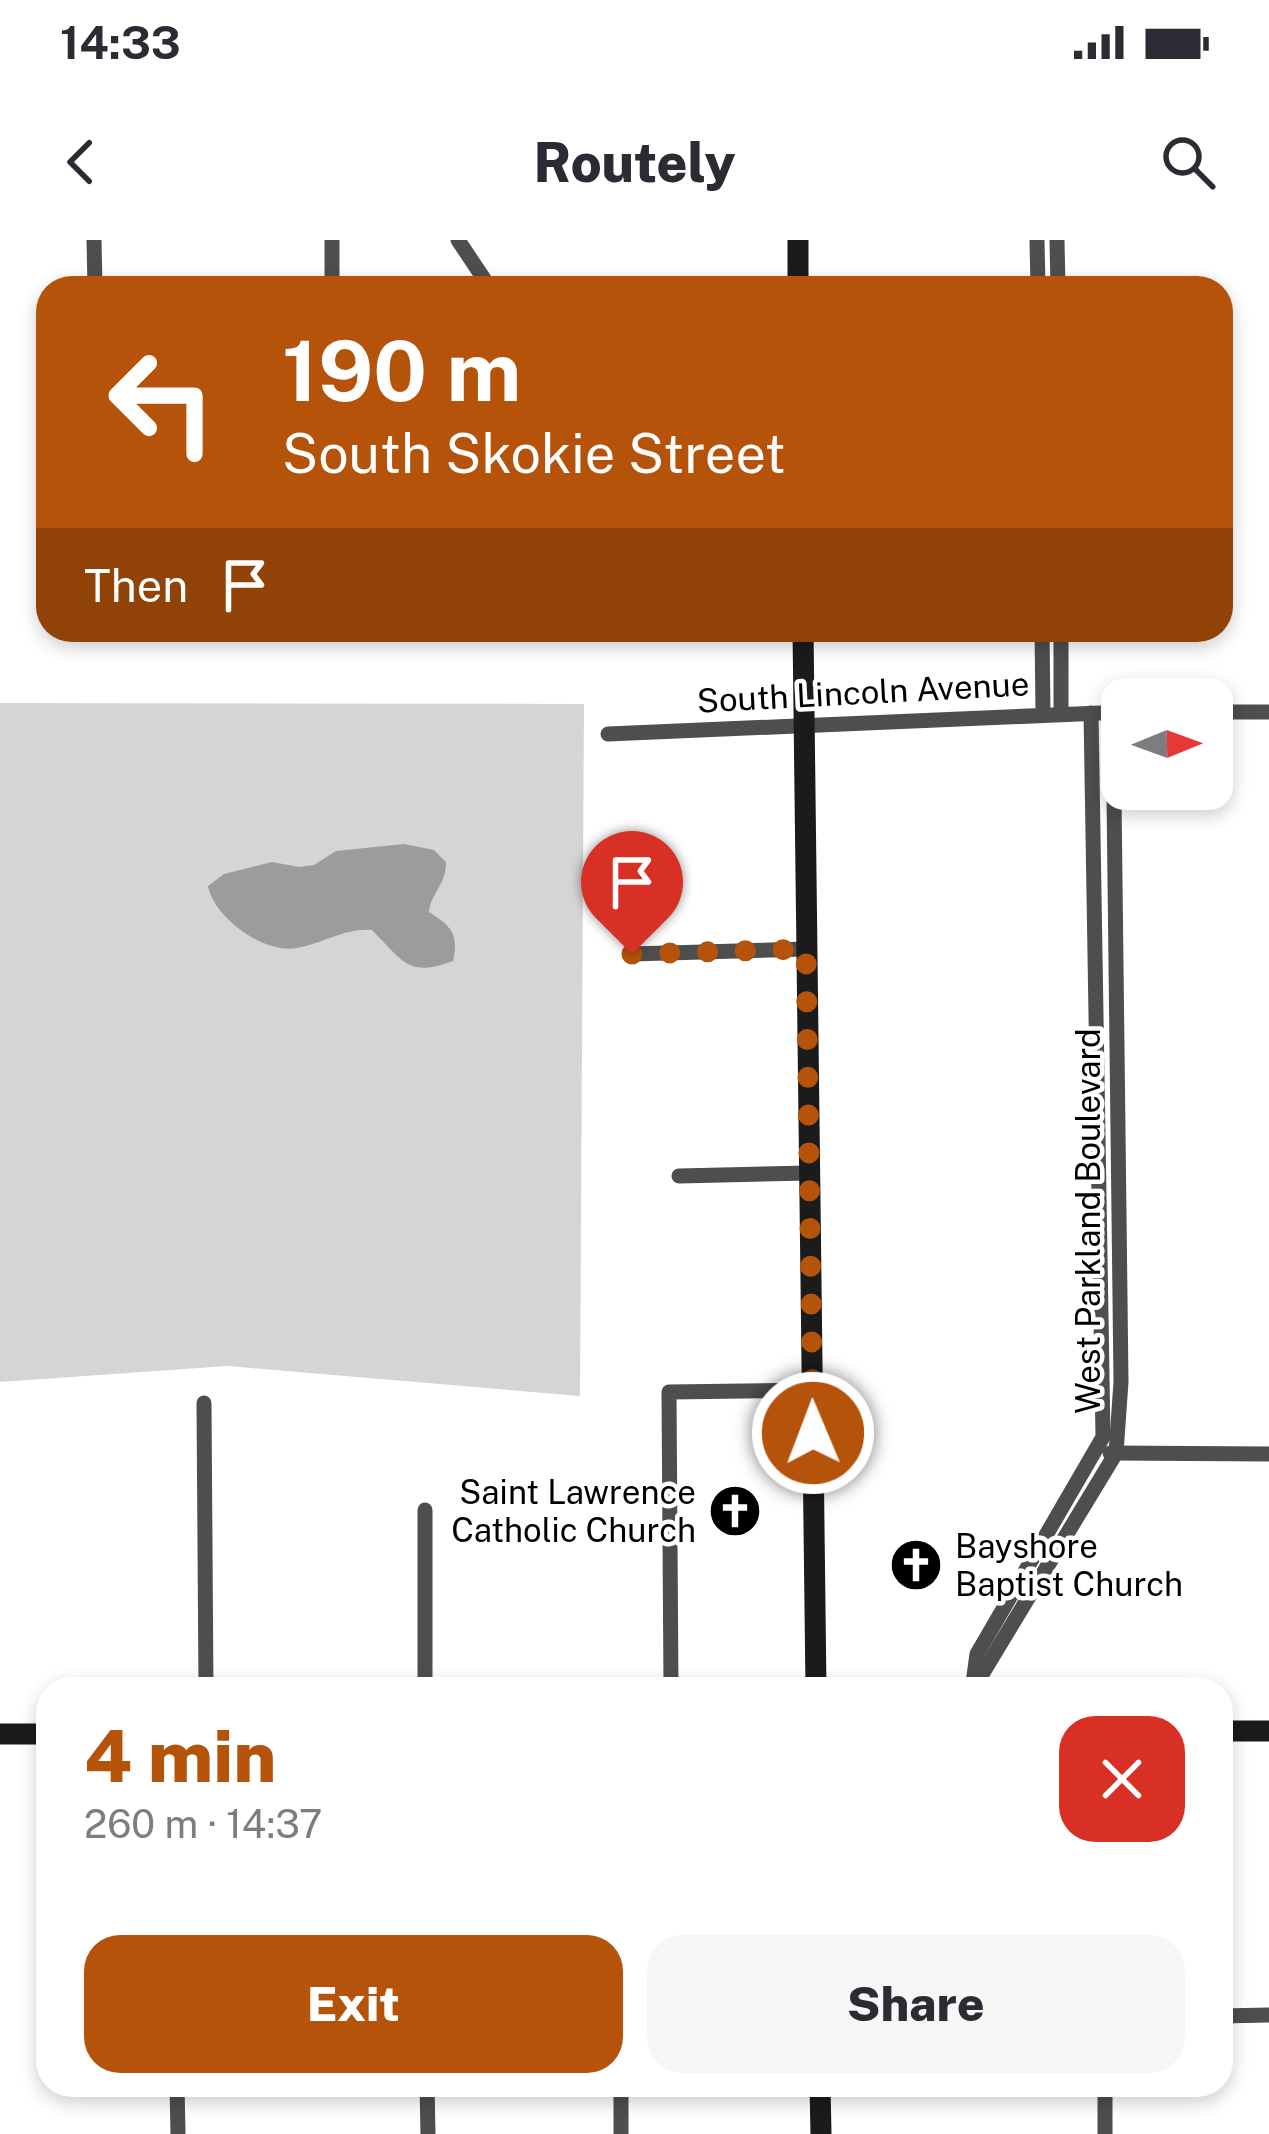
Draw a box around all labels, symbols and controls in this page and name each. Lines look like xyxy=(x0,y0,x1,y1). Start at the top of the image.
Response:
text: 14:33 xyxy=(60,16,181,69)
icon: back xyxy=(48,129,114,195)
icon: search xyxy=(1155,129,1221,195)
text: Routely xyxy=(533,131,736,194)
text: 190 m xyxy=(282,321,521,420)
icon: left xyxy=(84,324,240,480)
text: South Skokie Street xyxy=(282,422,786,485)
icon: arrive xyxy=(212,552,278,618)
text: Then xyxy=(84,559,188,612)
street label: South Lincoln Avenue xyxy=(696,664,1030,720)
north arrow xyxy=(1101,678,1233,810)
map controls xyxy=(1101,678,1233,810)
pin xyxy=(581,831,683,954)
icon: arrive xyxy=(599,849,665,915)
street label: West Parkland Boulevard xyxy=(1069,1028,1107,1414)
position arrow xyxy=(750,1370,876,1496)
place label: Saint Lawrence Catholic Church xyxy=(451,1473,696,1549)
church icon: Saint Lawrence Catholic Church xyxy=(707,1483,763,1539)
place label: Bayshore Baptist Church xyxy=(955,1527,1183,1603)
church icon: Bayshore Baptist Church xyxy=(888,1537,944,1593)
text: 4 min xyxy=(84,1714,277,1798)
button: close xyxy=(1059,1716,1185,1842)
text: 260 m · 14:37 xyxy=(84,1801,322,1847)
button: Exit xyxy=(84,1935,623,2073)
button: Share xyxy=(647,1935,1185,2073)

